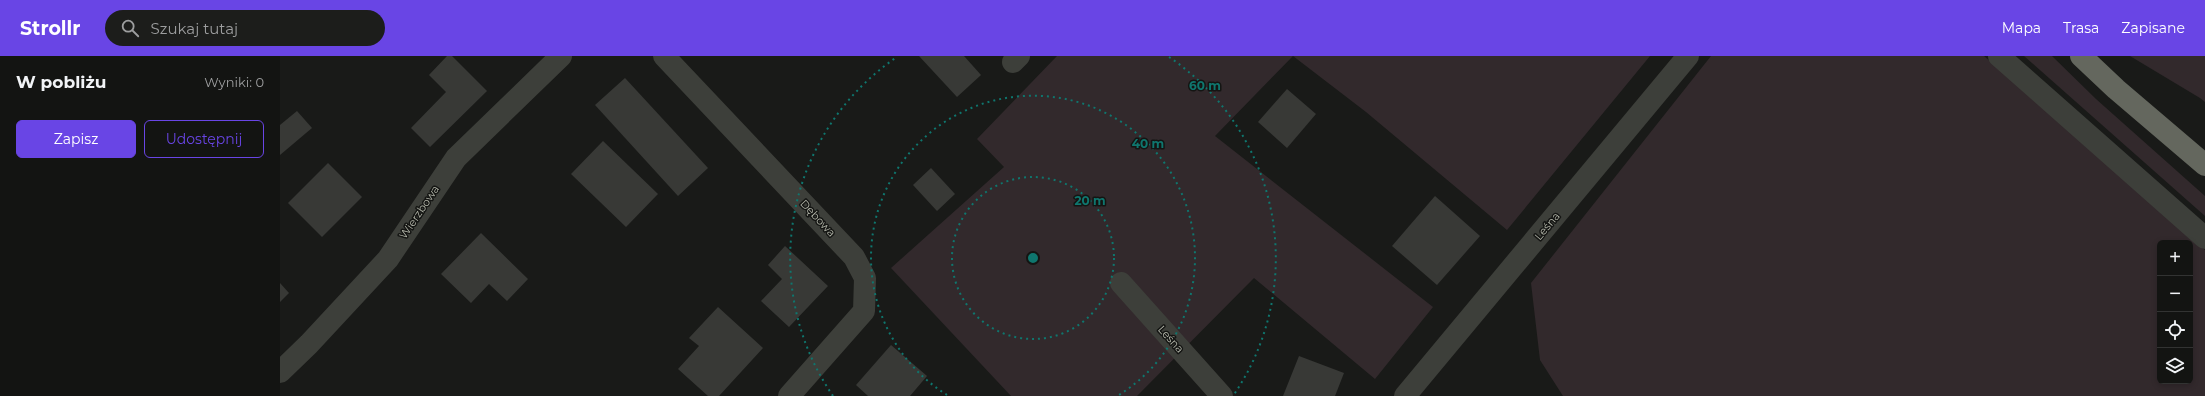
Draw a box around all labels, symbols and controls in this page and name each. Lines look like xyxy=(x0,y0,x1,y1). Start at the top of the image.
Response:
search box xyxy=(105,10,385,46)
text: Strollr xyxy=(20,17,81,40)
icon: search xyxy=(119,17,141,39)
text: Szukaj tutaj xyxy=(151,19,238,38)
text: Mapa xyxy=(2002,19,2041,37)
text: Trasa xyxy=(2063,19,2099,37)
text: Zapisane xyxy=(2121,19,2185,37)
text: W pobliżu xyxy=(16,72,106,92)
text: Wyniki: 0 xyxy=(204,74,264,90)
text: 60 m xyxy=(1189,78,1221,93)
button: Zapisz xyxy=(16,120,136,158)
button: Udostępnij xyxy=(144,120,264,158)
text: 40 m xyxy=(1132,136,1164,151)
street label: Wierzbowa xyxy=(396,182,442,242)
text: 20 m xyxy=(1074,193,1106,208)
street label: Dębowa xyxy=(797,196,839,240)
street label: Leśna xyxy=(1531,209,1563,243)
map controls xyxy=(2157,240,2193,384)
button: + xyxy=(2157,240,2193,276)
centre of rings xyxy=(1026,251,1040,265)
button: − xyxy=(2157,276,2193,312)
button: locate xyxy=(2157,312,2193,348)
street label: Leśna xyxy=(1155,322,1187,356)
button: layers xyxy=(2157,348,2193,384)

